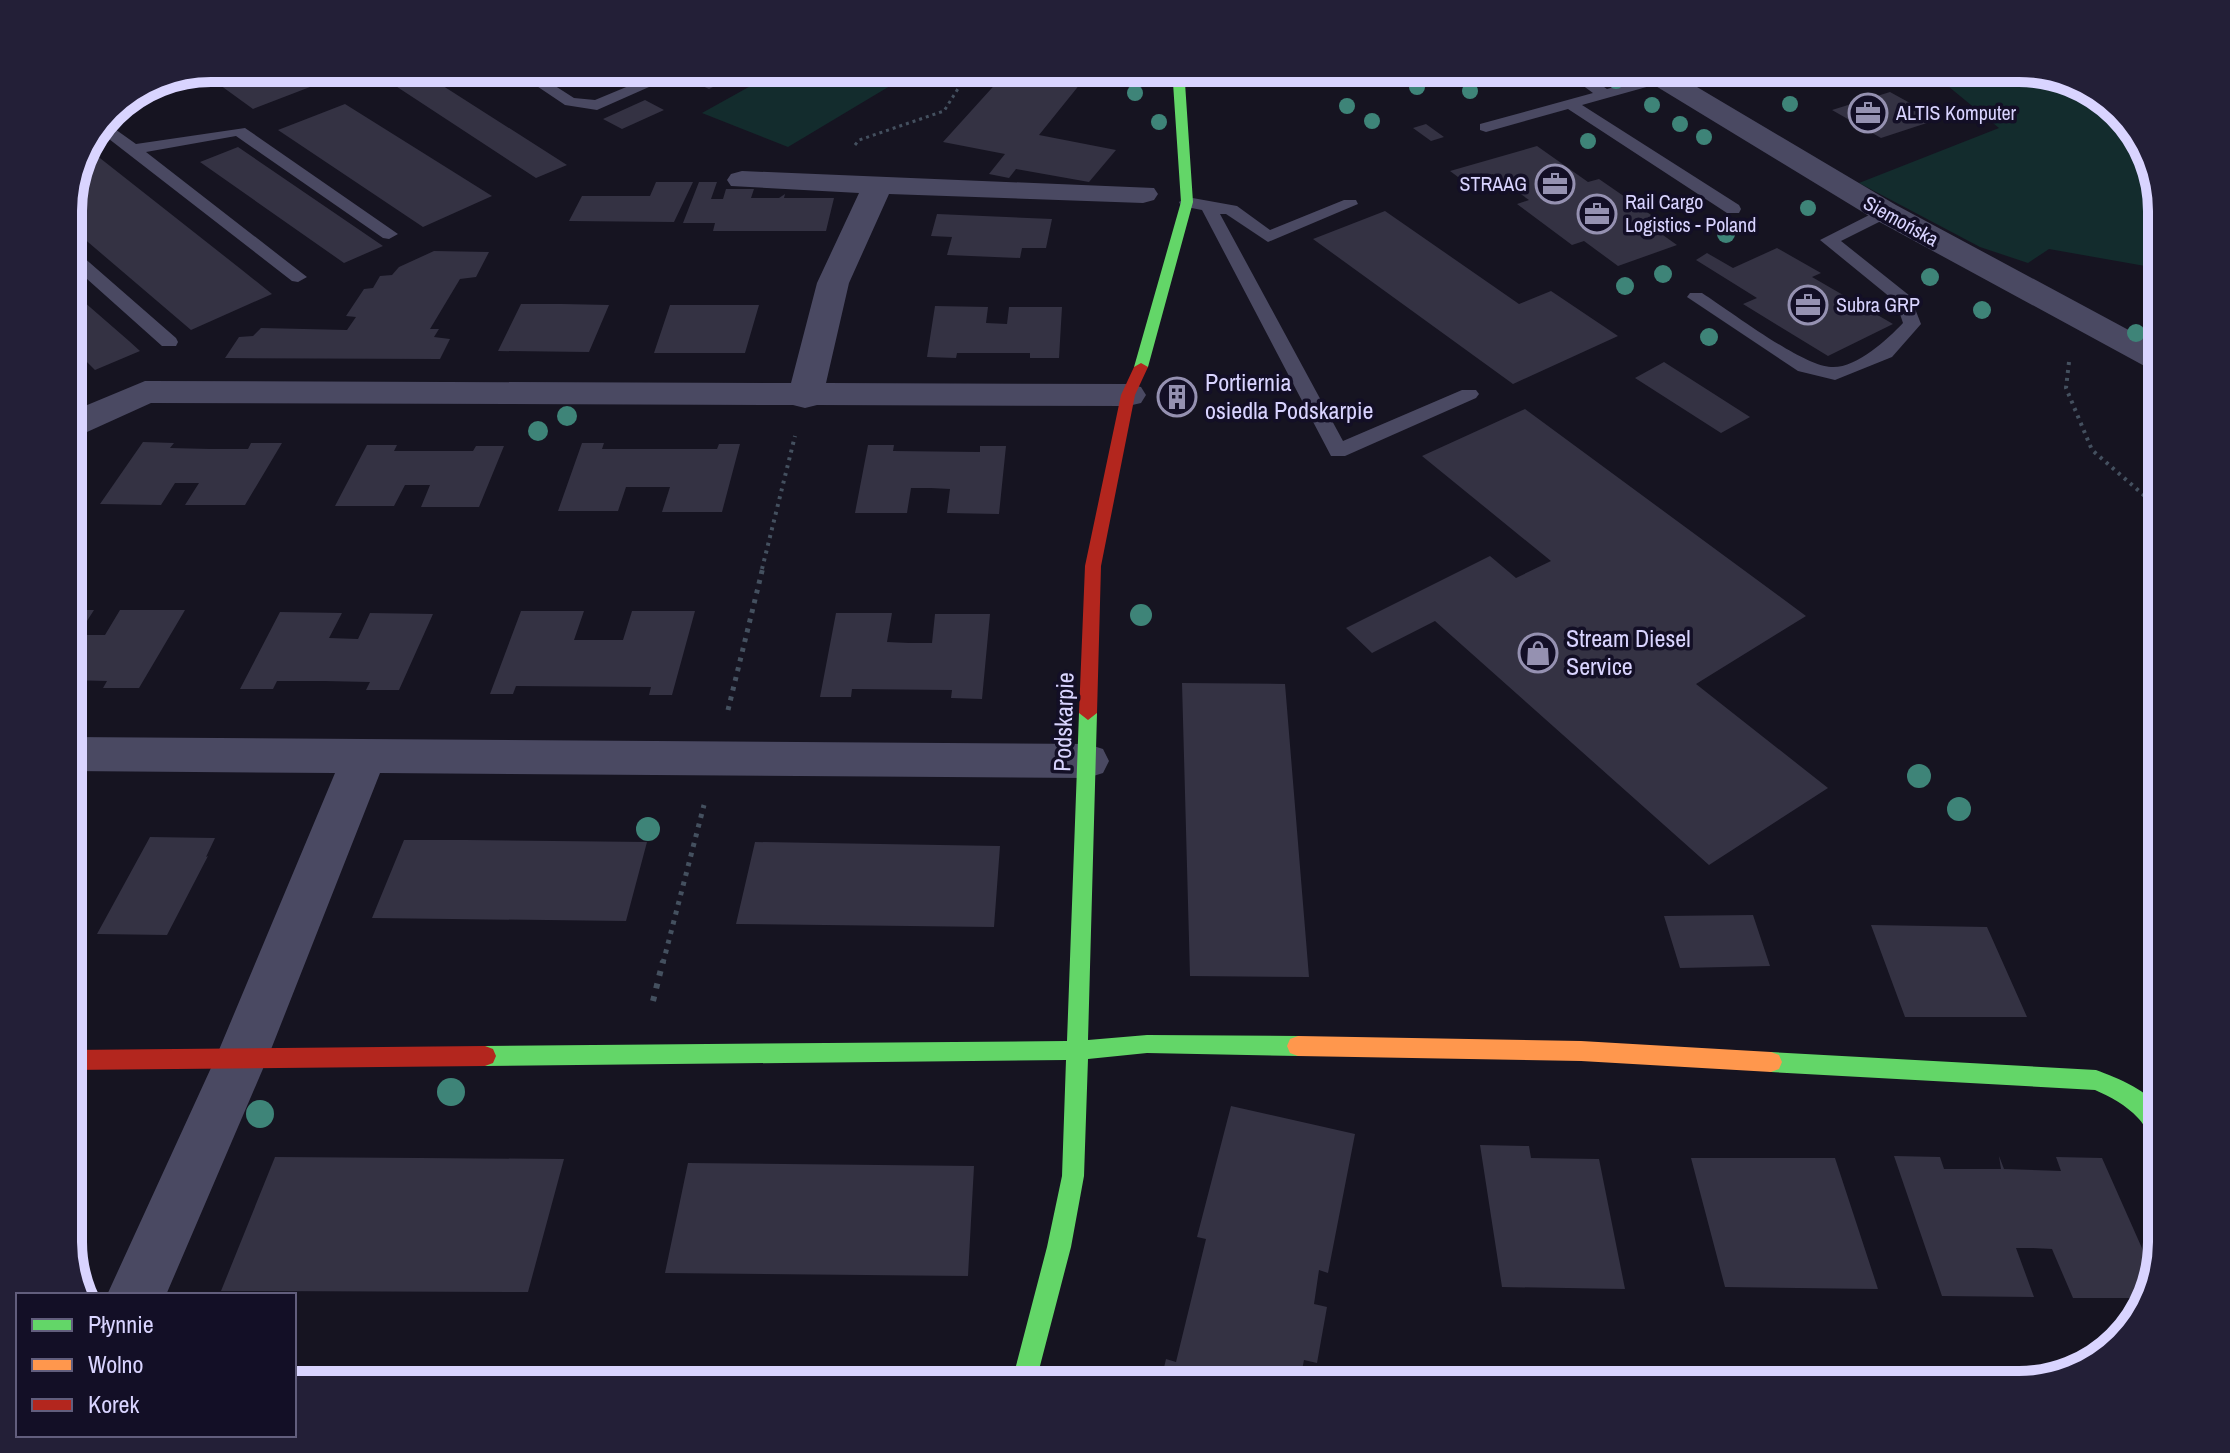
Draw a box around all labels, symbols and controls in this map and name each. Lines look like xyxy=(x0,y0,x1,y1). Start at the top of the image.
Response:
office icon: ALTIS Komputer xyxy=(1847,92,1889,134)
place label: ALTIS Komputer xyxy=(1895,99,2017,126)
office icon: STRAAG xyxy=(1534,163,1576,205)
place label: STRAAG xyxy=(1460,170,1527,197)
place label: Rail Cargo Logistics - Poland xyxy=(1625,188,1756,238)
street label: Siemońska xyxy=(1859,189,1944,252)
office icon: Rail Cargo Logistics - Poland xyxy=(1576,193,1618,235)
office icon: Subra GRP xyxy=(1787,284,1829,326)
place label: Subra GRP xyxy=(1836,291,1920,318)
place label: Portiernia osiedla Podskarpie xyxy=(1205,366,1373,426)
building icon: Portiernia osiedla Podskarpie xyxy=(1156,376,1198,418)
place label: Stream Diesel Service xyxy=(1566,622,1691,682)
shop icon: Stream Diesel Service xyxy=(1517,632,1559,674)
street label: Podskarpie xyxy=(1045,672,1081,772)
legend xyxy=(16,1293,296,1437)
text: Płynnie xyxy=(88,1308,154,1340)
text: Wolno xyxy=(88,1348,143,1380)
text: Korek xyxy=(88,1388,140,1420)

